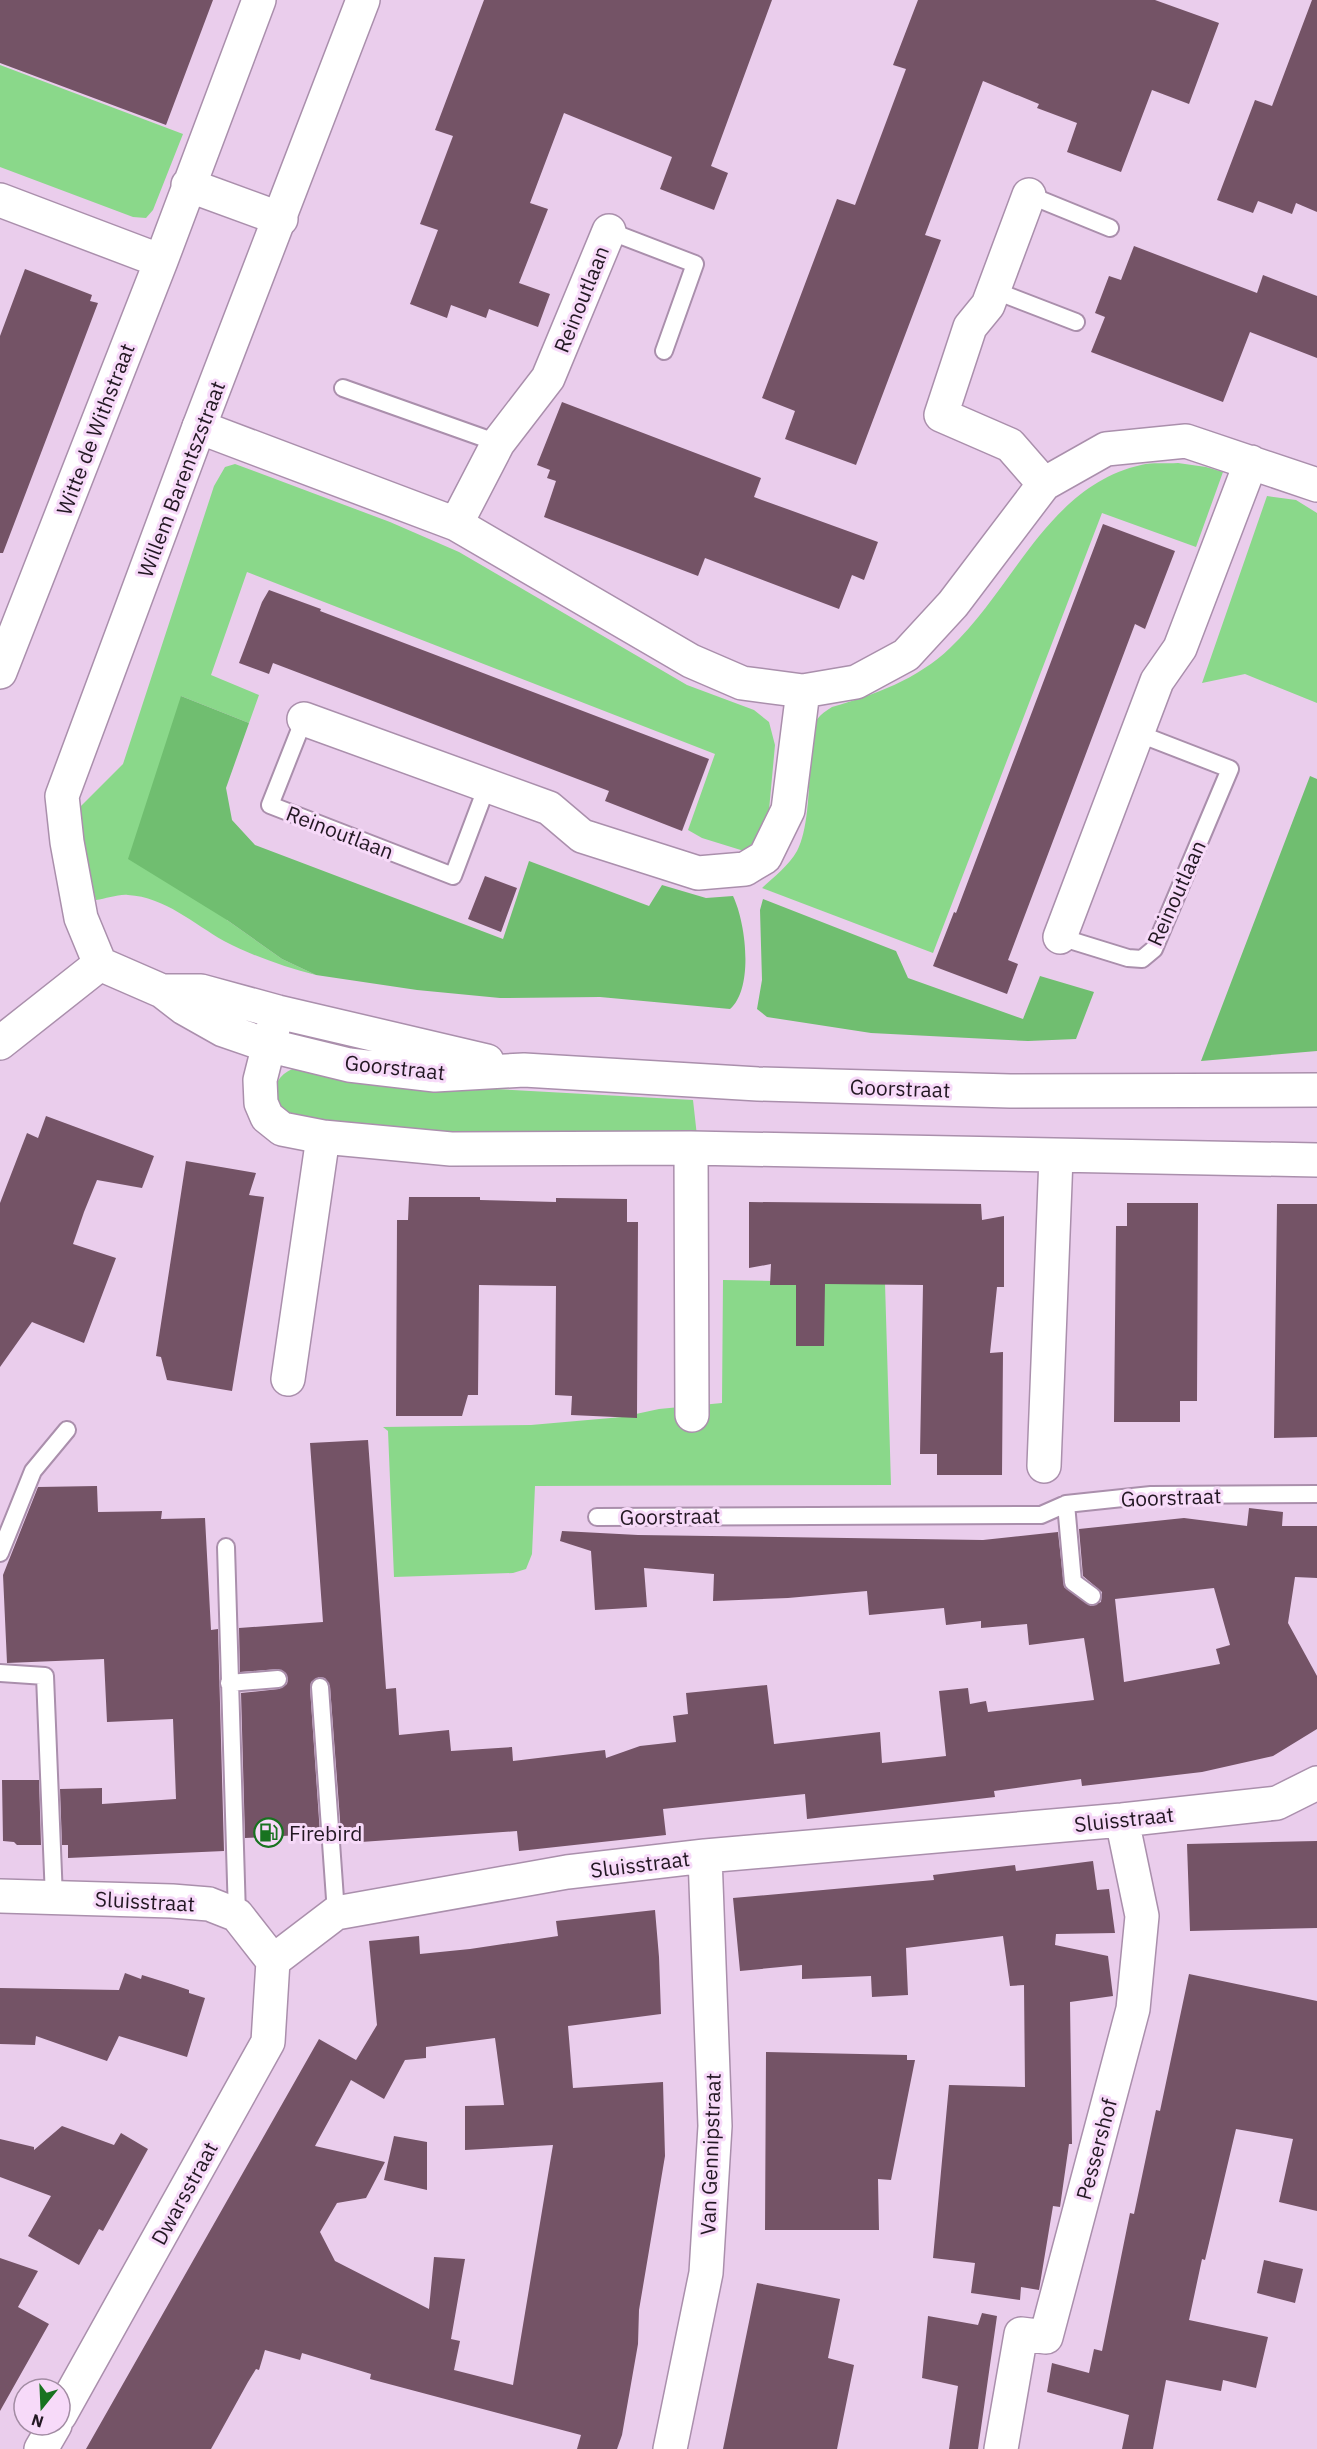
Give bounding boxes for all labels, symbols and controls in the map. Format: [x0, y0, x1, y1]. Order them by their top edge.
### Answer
street label: Reinoutlaan [547, 241, 615, 357]
street label: Witte de Withstraat [49, 339, 141, 519]
street label: Willem Barentszstraat [131, 377, 231, 581]
street label: Reinoutlaan [282, 799, 398, 865]
street label: Reinoutlaan [1140, 836, 1212, 950]
street label: Goorstraat [343, 1048, 447, 1086]
street label: Goorstraat [849, 1072, 951, 1104]
street label: Goorstraat [1120, 1481, 1222, 1513]
street label: Goorstraat [619, 1501, 721, 1531]
street label: Sluisstraat [1073, 1800, 1175, 1838]
fuel station icon: Firebird [252, 1817, 284, 1849]
place label: Firebird [289, 1819, 362, 1847]
street label: Sluisstraat [589, 1844, 691, 1884]
street label: Sluisstraat [94, 1884, 196, 1918]
street label: Van Gennipstraat [693, 2072, 727, 2236]
street label: Pessershof [1069, 2095, 1123, 2203]
street label: Dwarsstraat [144, 2136, 224, 2250]
north arrow [12, 2377, 72, 2437]
text: N [29, 2410, 46, 2433]

